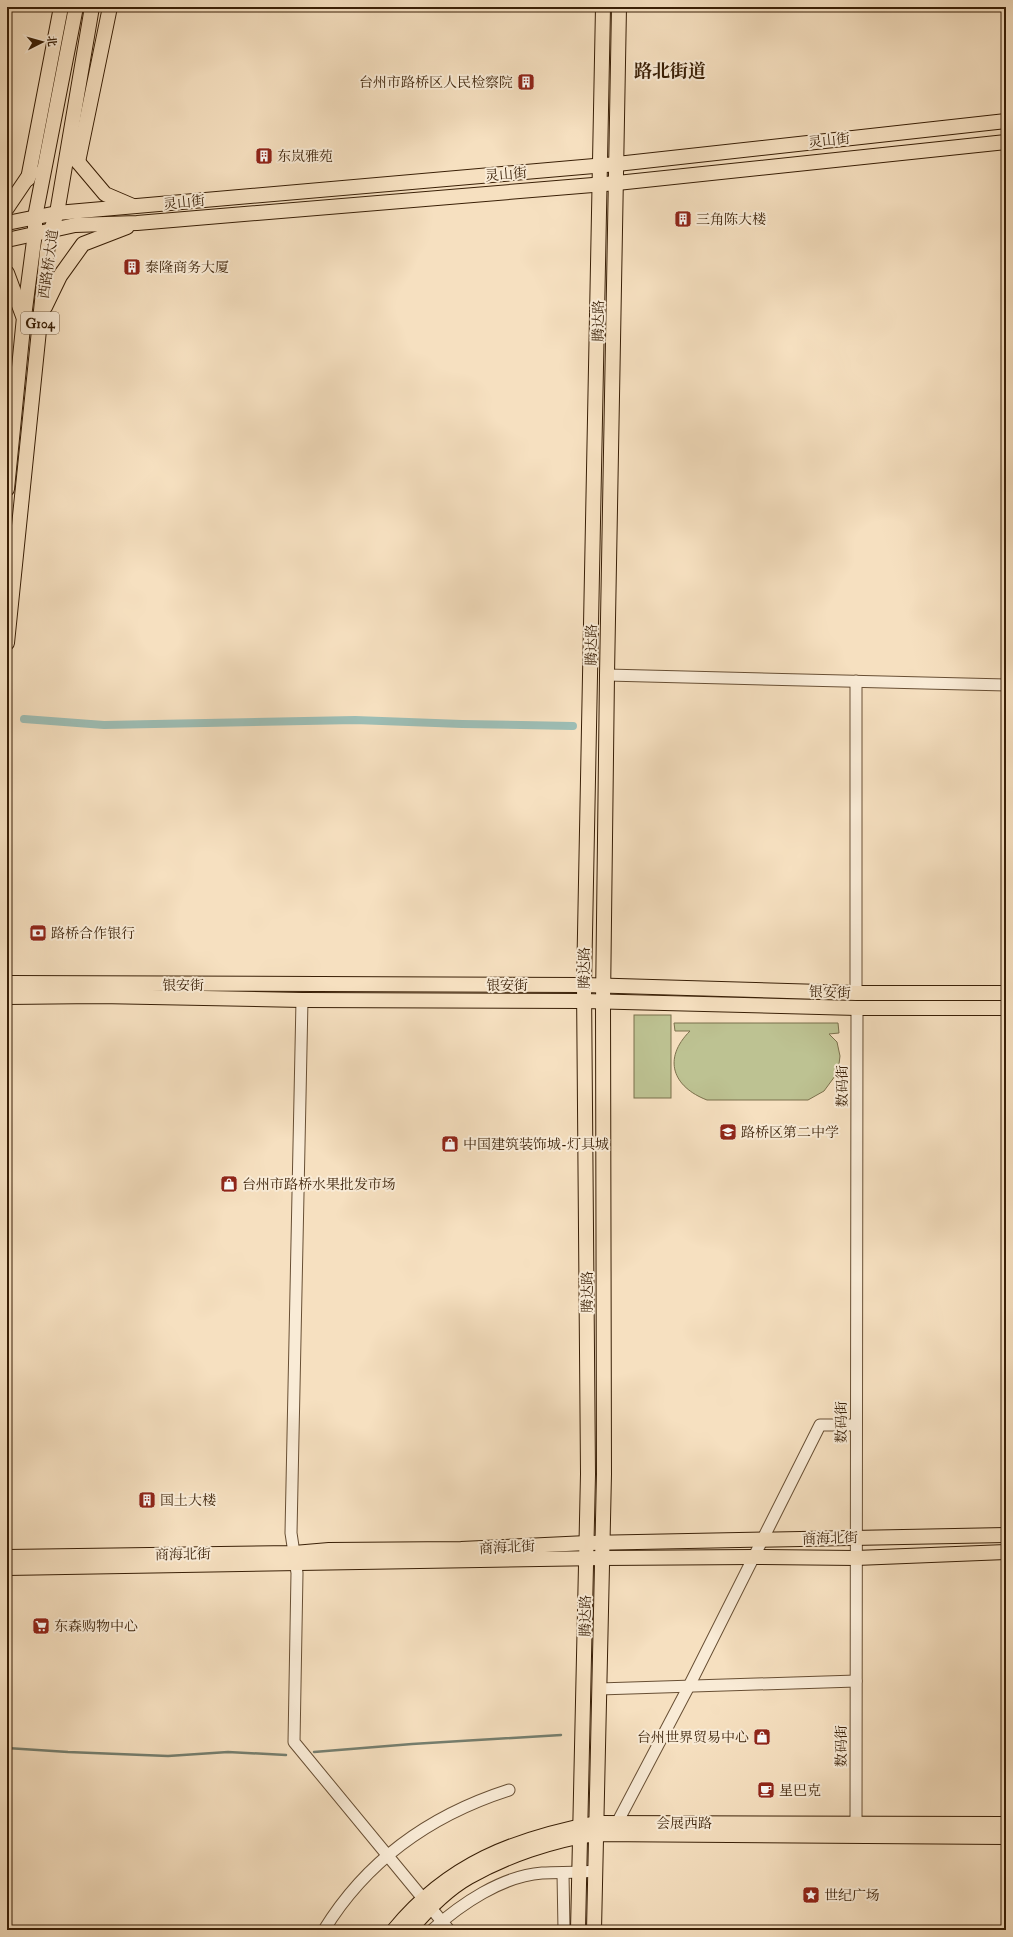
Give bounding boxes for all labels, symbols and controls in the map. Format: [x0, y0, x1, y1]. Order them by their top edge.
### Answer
north arrow [22, 22, 62, 62]
text: 北 [44, 35, 58, 47]
district label: 路北街道 [634, 60, 706, 83]
building icon: 台州市路桥区人民检察院 [516, 72, 536, 92]
place label: 台州市路桥区人民检察院 [359, 74, 513, 91]
street label: 灵山街 [807, 130, 851, 151]
building icon: 东岚雅苑 [254, 146, 274, 166]
place label: 东岚雅苑 [277, 148, 333, 165]
street label: 灵山街 [484, 164, 528, 185]
street label: 灵山街 [162, 192, 206, 213]
building icon: 三角陈大楼 [673, 209, 693, 229]
place label: 三角陈大楼 [696, 211, 766, 228]
street label: 西路桥大道 [35, 228, 62, 300]
building icon: 泰隆商务大厦 [122, 257, 142, 277]
place label: 泰隆商务大厦 [145, 259, 229, 276]
street label: 腾达路 [590, 300, 607, 342]
road number: G104 [21, 312, 59, 334]
street label: 腾达路 [583, 624, 600, 666]
bank icon: 路桥合作银行 [28, 923, 48, 943]
place label: 路桥合作银行 [51, 925, 135, 942]
street label: 腾达路 [576, 947, 593, 989]
street label: 银安街 [162, 977, 204, 994]
street label: 银安街 [486, 977, 528, 994]
street label: 银安街 [809, 983, 851, 1002]
street label: 数码街 [834, 1065, 851, 1107]
school or university icon: 路桥区第二中学 [718, 1122, 738, 1142]
place label: 路桥区第二中学 [741, 1124, 839, 1141]
shop icon: 中国建筑装饰城-灯具城 [440, 1134, 460, 1154]
place label: 中国建筑装饰城-灯具城 [463, 1136, 609, 1153]
shop icon: 台州市路桥水果批发市场 [219, 1174, 239, 1194]
place label: 台州市路桥水果批发市场 [242, 1176, 396, 1193]
street label: 腾达路 [579, 1271, 596, 1313]
street label: 数码街 [833, 1401, 850, 1443]
building icon: 国土大楼 [137, 1490, 157, 1510]
place label: 国土大楼 [160, 1492, 216, 1509]
street label: 商海北街 [802, 1529, 858, 1548]
street label: 商海北街 [479, 1538, 535, 1557]
street label: 商海北街 [155, 1546, 211, 1563]
street label: 腾达路 [577, 1595, 594, 1637]
supermarket icon: 东森购物中心 [31, 1616, 51, 1636]
place label: 东森购物中心 [54, 1618, 138, 1635]
street label: 数码街 [833, 1725, 850, 1767]
shop icon: 台州世界贸易中心 [752, 1727, 772, 1747]
place label: 台州世界贸易中心 [637, 1729, 749, 1746]
cafe icon: 星巴克 [756, 1780, 776, 1800]
place label: 星巴克 [779, 1782, 821, 1799]
street label: 会展西路 [656, 1815, 712, 1832]
place icon: 世纪广场 [801, 1885, 821, 1905]
place label: 世纪广场 [824, 1887, 880, 1904]

